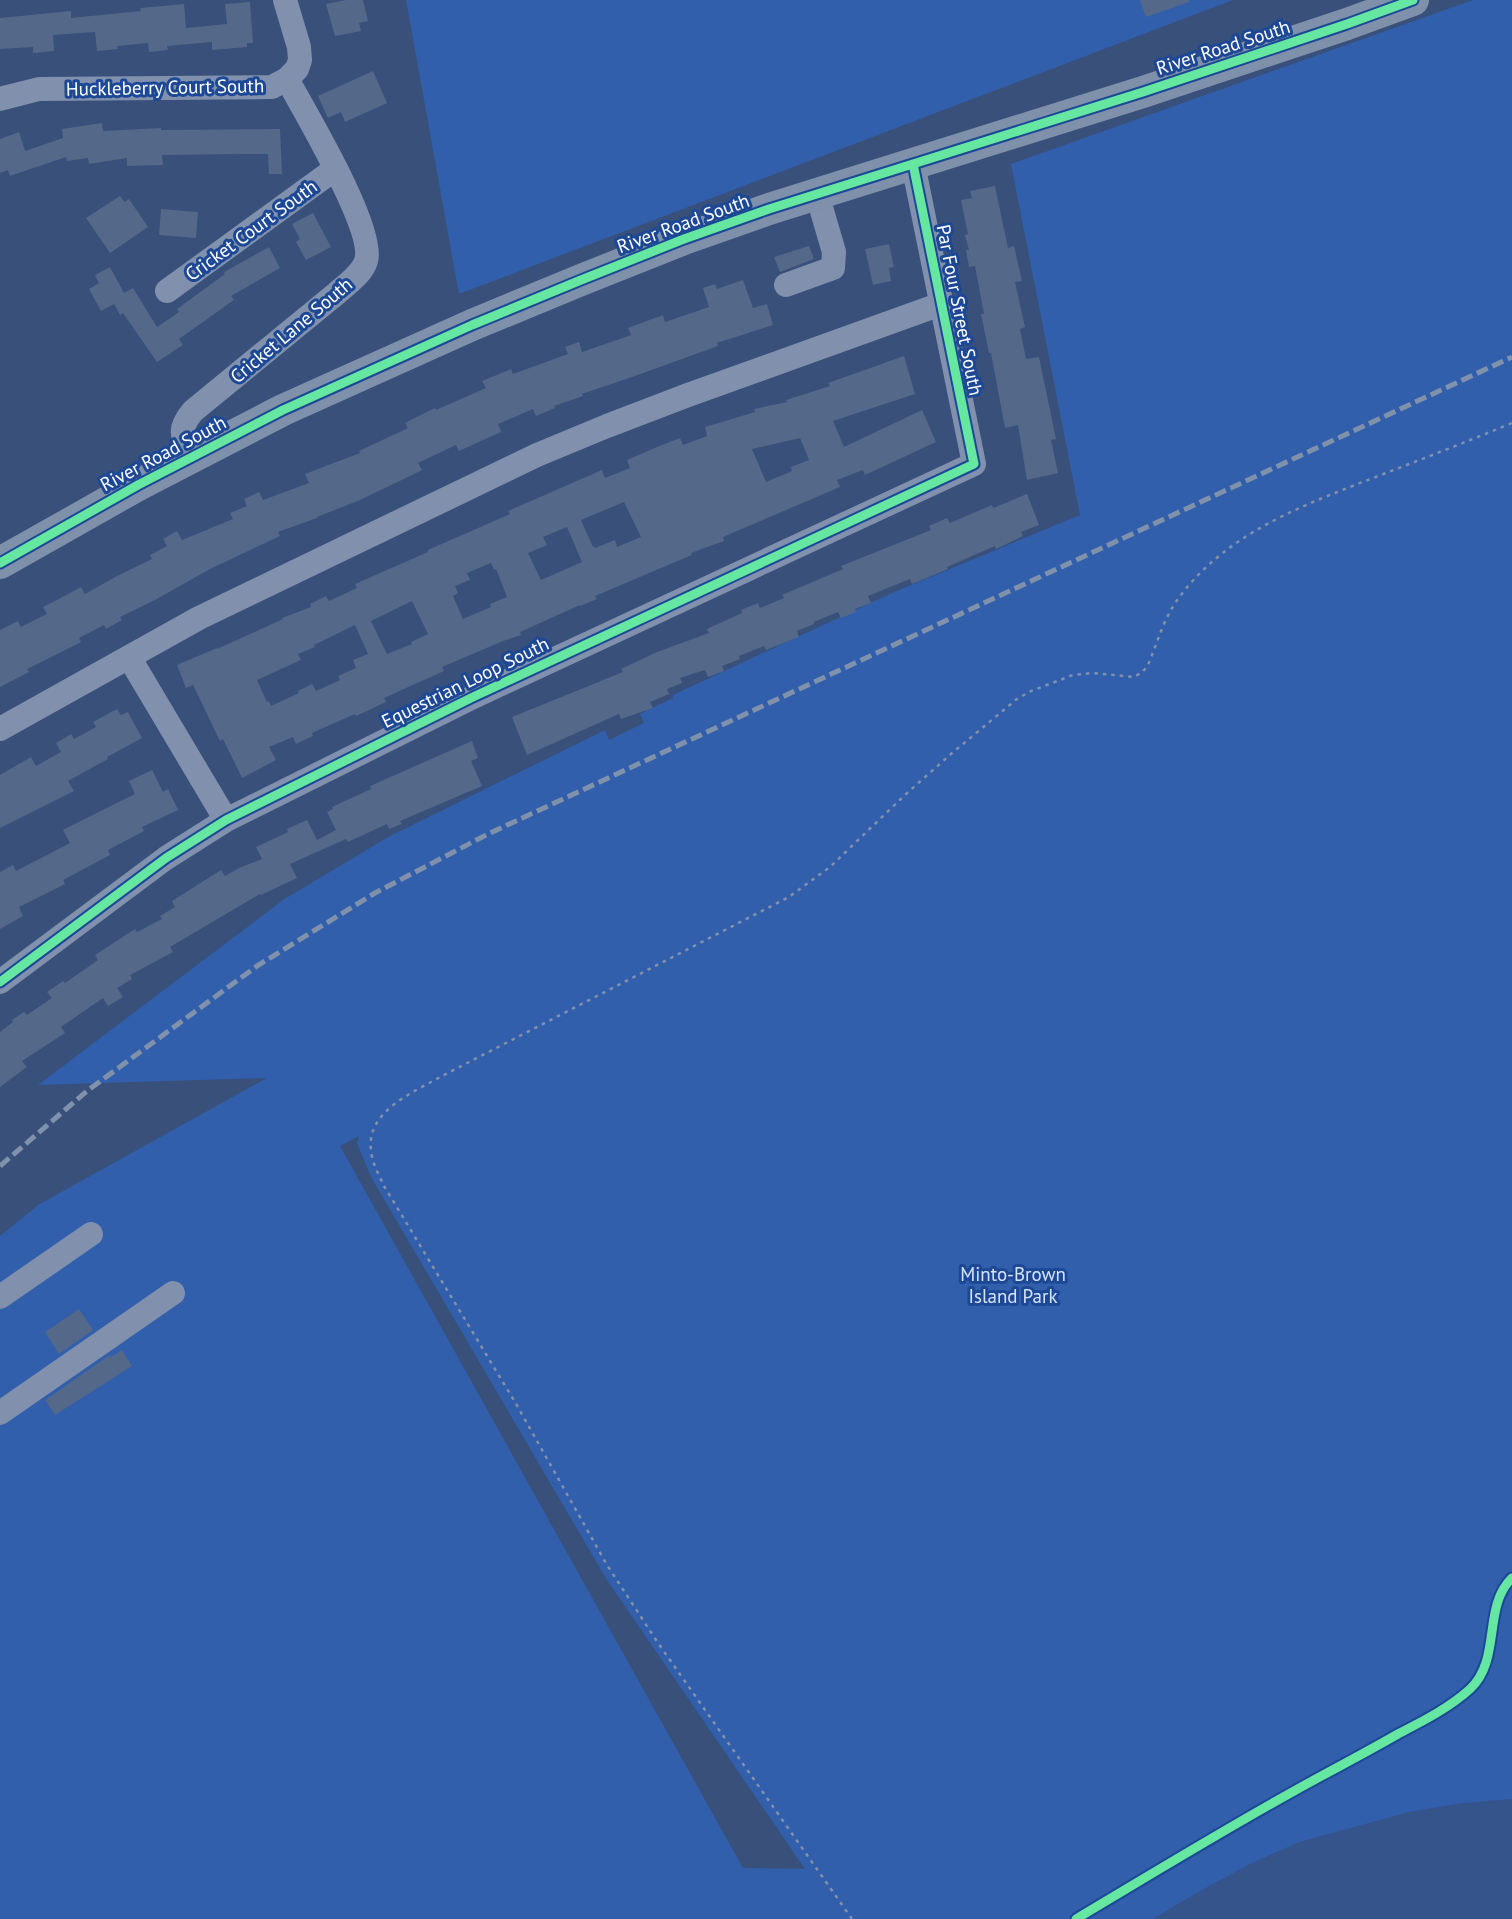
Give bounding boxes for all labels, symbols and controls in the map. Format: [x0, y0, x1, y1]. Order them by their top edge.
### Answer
street label: River Road South [1153, 14, 1293, 80]
street label: Huckleberry Court South [66, 73, 264, 101]
street label: Cricket Court South [180, 174, 322, 286]
street label: River Road South [613, 188, 753, 258]
street label: Par Four Street South [932, 222, 988, 398]
street label: Cricket Lane South [225, 272, 357, 388]
street label: River Road South [96, 410, 230, 496]
street label: Equestrian Loop South [378, 631, 552, 733]
park label: Minto-Brown Island Park [960, 1262, 1066, 1308]

